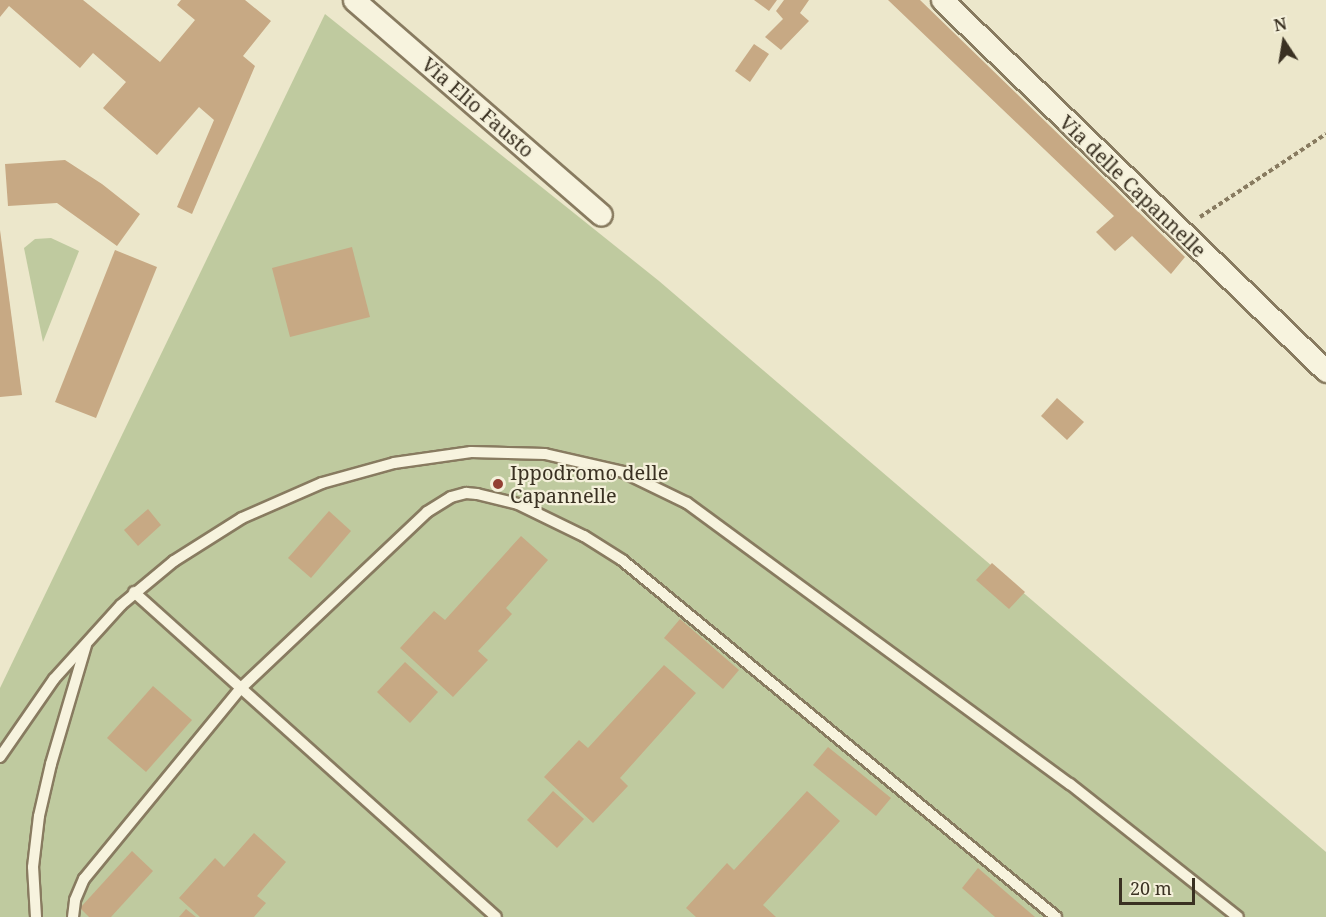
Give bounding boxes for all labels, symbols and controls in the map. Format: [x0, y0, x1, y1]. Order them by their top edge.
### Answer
north arrow [1254, 12, 1314, 72]
text: N [1272, 12, 1289, 36]
street label: Via Elio Fausto [417, 52, 539, 162]
street label: Via delle Capannelle [1055, 110, 1211, 262]
place label: Ippodromo delle Capannelle [510, 460, 668, 507]
marker: Ippodromo delle Capannelle [491, 477, 505, 491]
scale bar [1122, 866, 1198, 904]
text: 20 m [1130, 876, 1172, 900]

